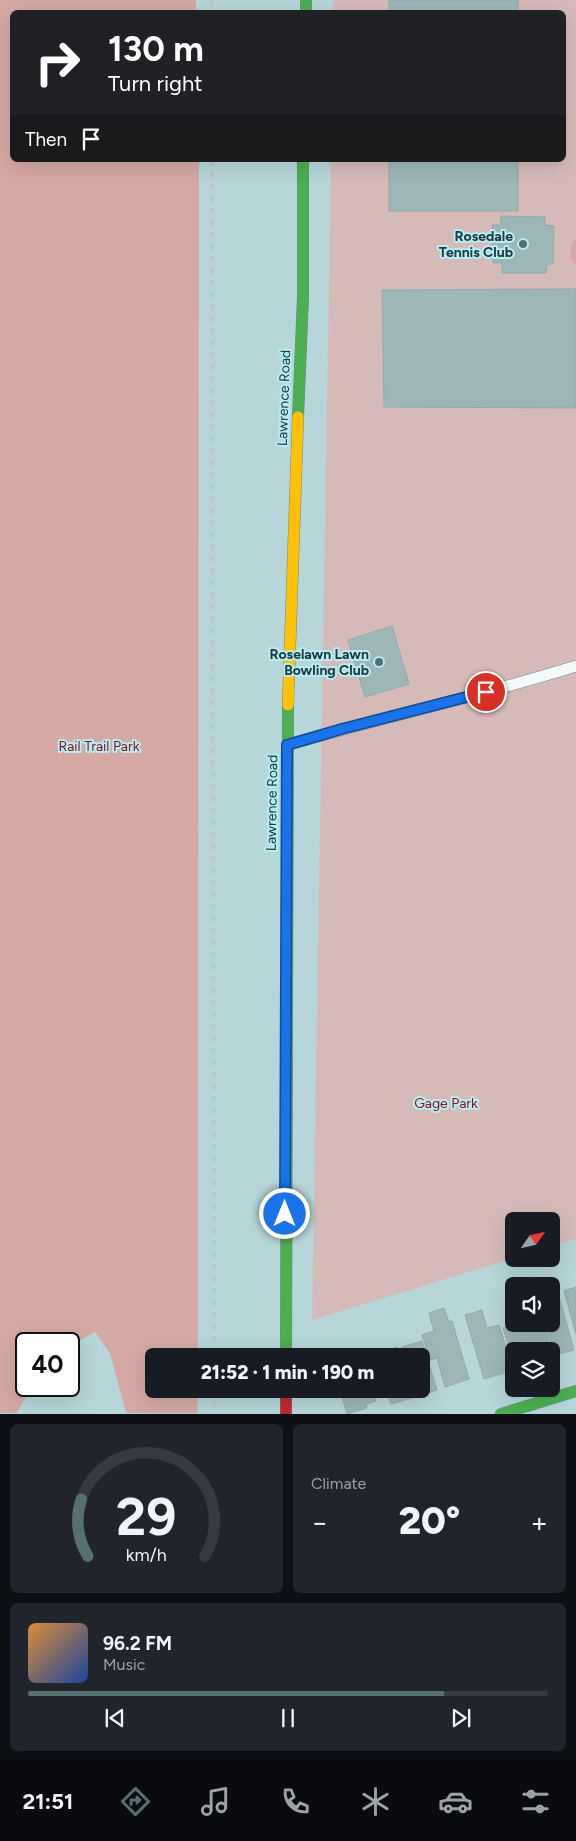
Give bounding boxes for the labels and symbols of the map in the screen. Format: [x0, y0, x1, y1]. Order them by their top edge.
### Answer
place label: Rosedale Tennis Club [439, 228, 513, 261]
marker: Rosedale Tennis Club [517, 238, 529, 250]
street label: Lawrence Road [274, 350, 294, 446]
place label: Roselawn Lawn Bowling Club [269, 646, 369, 679]
marker: Roselawn Lawn Bowling Club [373, 656, 385, 668]
pin [465, 671, 507, 713]
park label: Rail Trail Park [58, 738, 140, 755]
street label: Lawrence Road [263, 755, 281, 851]
park label: Gage Park [414, 1095, 478, 1112]
position arrow [258, 1187, 310, 1239]
north arrow [505, 1212, 560, 1268]
speed limit sign: 40 [15, 1332, 80, 1397]

